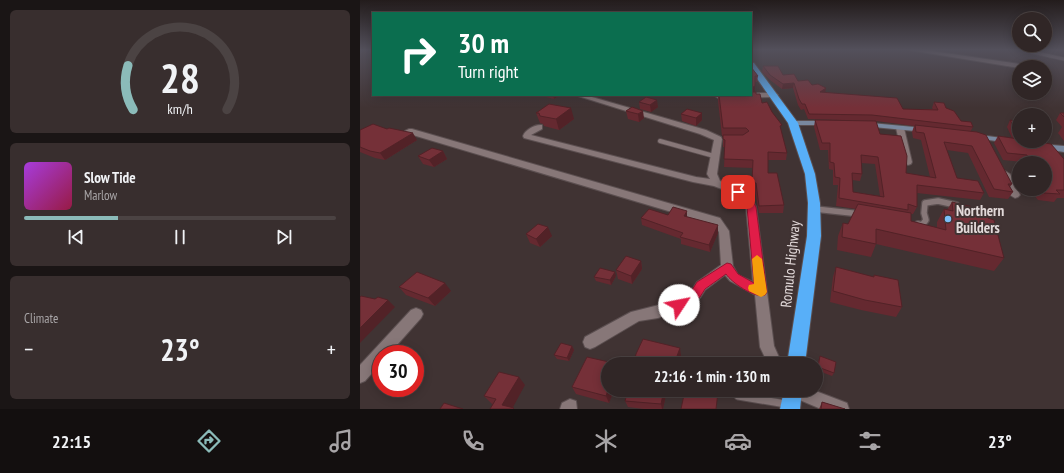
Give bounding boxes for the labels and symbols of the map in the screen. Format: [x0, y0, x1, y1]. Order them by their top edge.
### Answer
pin [721, 175, 755, 209]
place label: Northern Builders [956, 201, 1004, 237]
marker: Northern Builders [943, 214, 953, 224]
street label: Romulo Highway [776, 219, 804, 308]
position arrow [658, 284, 700, 326]
speed limit sign: 30 [372, 345, 424, 397]

